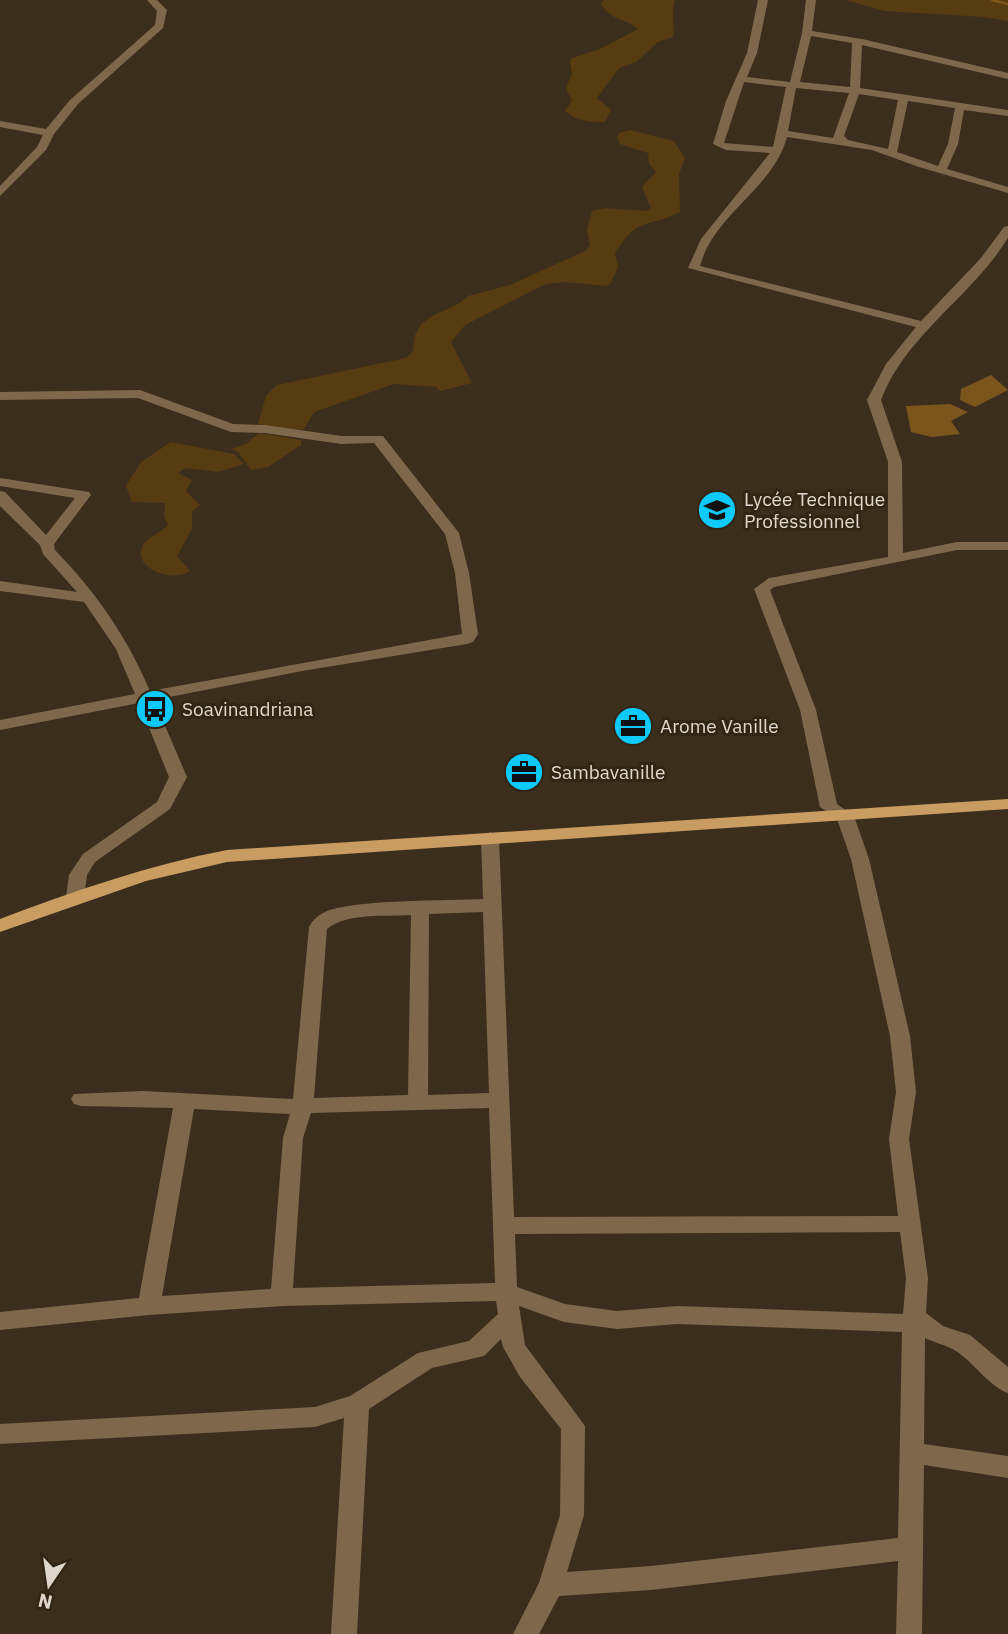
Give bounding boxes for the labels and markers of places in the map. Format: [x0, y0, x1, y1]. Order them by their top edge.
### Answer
place label: Lycée Technique Professionnel [744, 487, 885, 533]
school or university icon: Lycée Technique Professionnel [696, 489, 738, 531]
bus stop icon: Soavinandriana [134, 688, 176, 730]
place label: Soavinandriana [182, 697, 313, 721]
office icon: Arome Vanille [612, 705, 654, 747]
place label: Arome Vanille [660, 714, 779, 738]
office icon: Sambavanille [503, 751, 545, 793]
place label: Sambavanille [551, 760, 665, 784]

